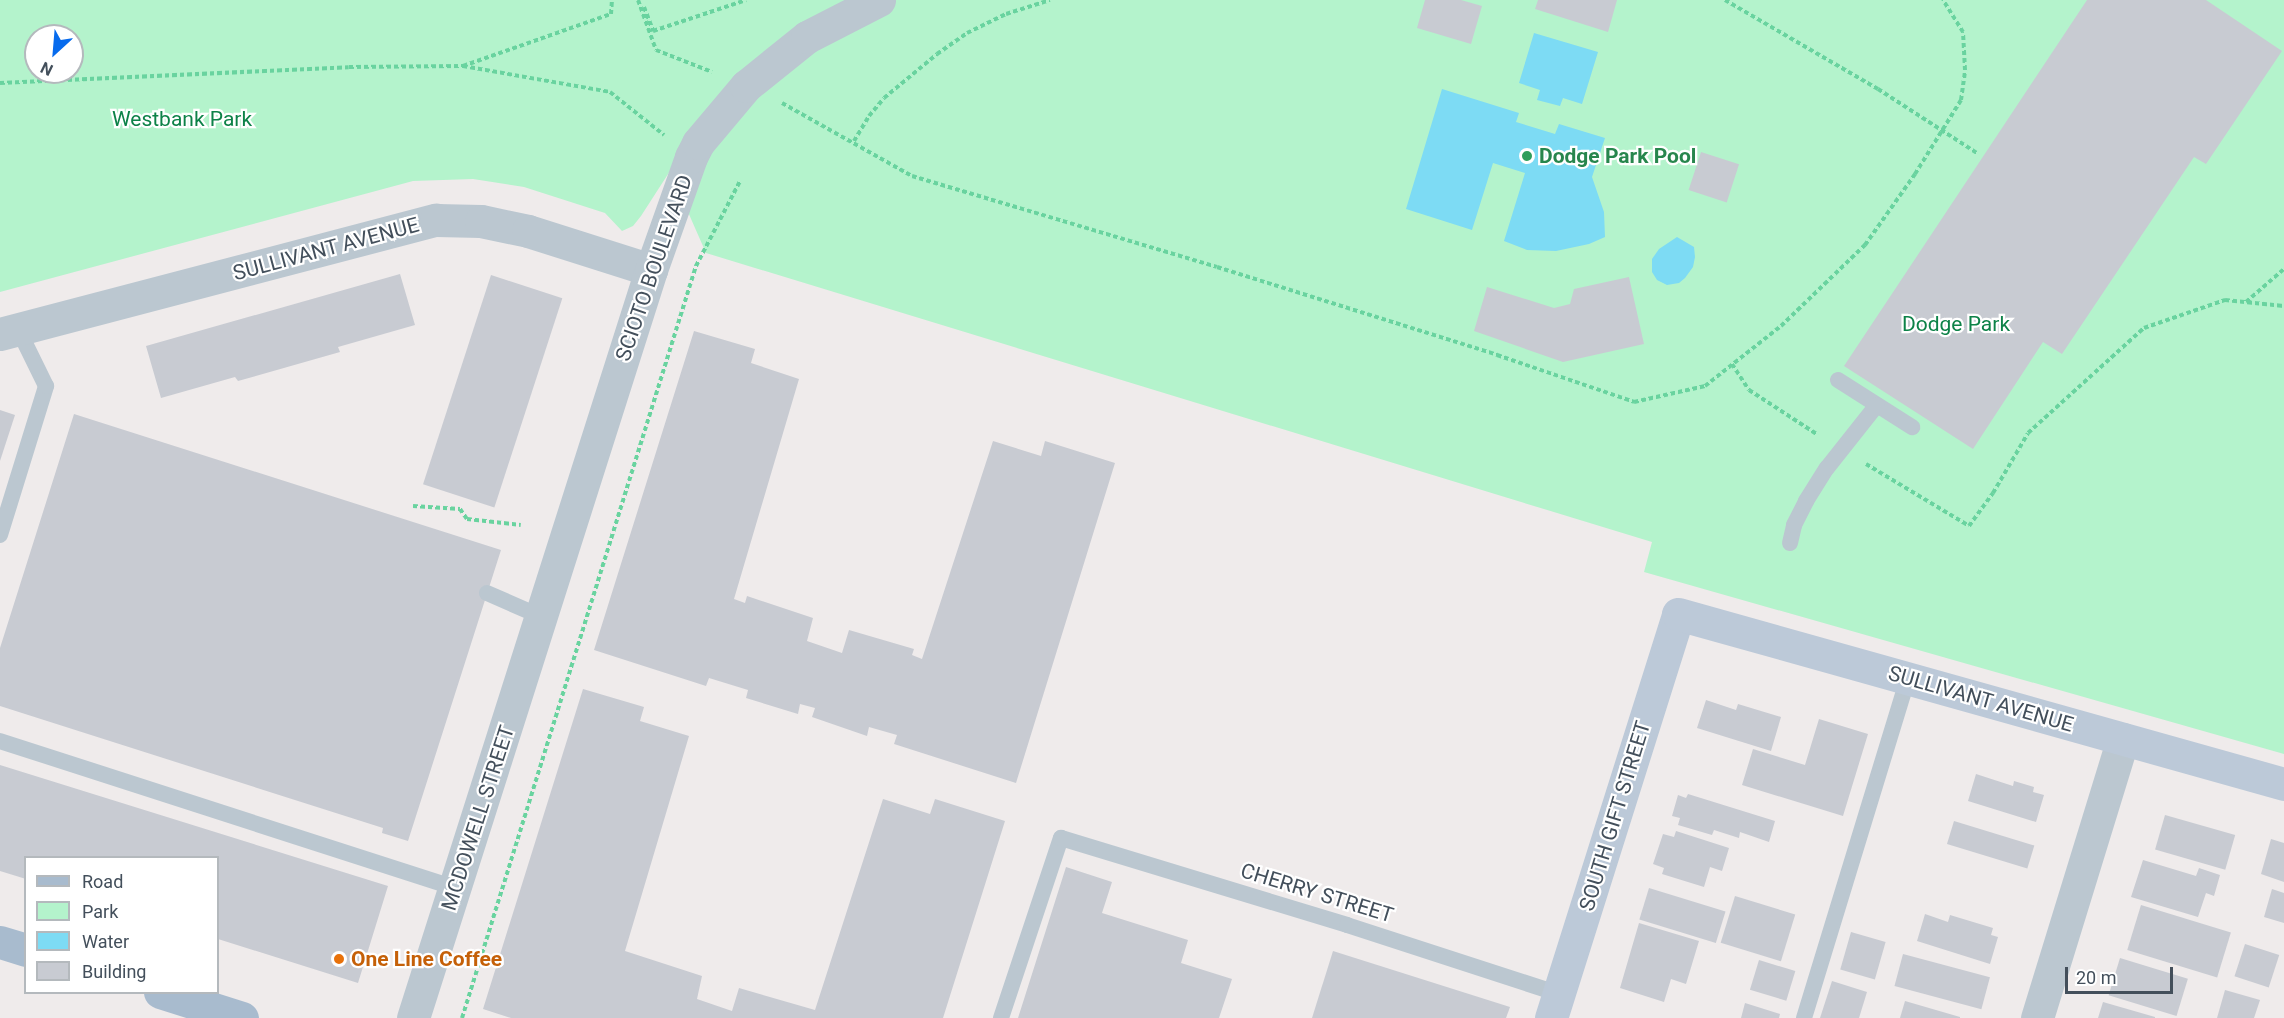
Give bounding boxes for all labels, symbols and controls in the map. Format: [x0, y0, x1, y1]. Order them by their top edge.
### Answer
north arrow [24, 24, 84, 84]
text: N [38, 58, 56, 80]
park label: Westbank Park [112, 106, 252, 132]
place label: Dodge Park Pool [1539, 143, 1696, 169]
marker: Dodge Park Pool [1520, 149, 1534, 163]
street label: SCIOTO BOULEVARD [610, 172, 698, 364]
street label: SULLIVANT AVENUE [230, 212, 422, 286]
park label: Dodge Park [1902, 311, 2010, 337]
street label: SULLIVANT AVENUE [1885, 660, 2077, 738]
street label: SOUTH GIFT STREET [1574, 718, 1656, 914]
street label: MCDOWELL STREET [436, 722, 520, 914]
legend [24, 856, 219, 994]
street label: CHERRY STREET [1238, 858, 1396, 928]
text: Road [82, 871, 123, 892]
text: Park [82, 901, 118, 922]
text: Water [82, 931, 129, 952]
place label: One Line Coffee [351, 946, 502, 972]
marker: One Line Coffee [332, 952, 346, 966]
scale bar [2068, 955, 2176, 993]
text: Building [82, 961, 146, 982]
text: 20 m [2076, 967, 2116, 988]

